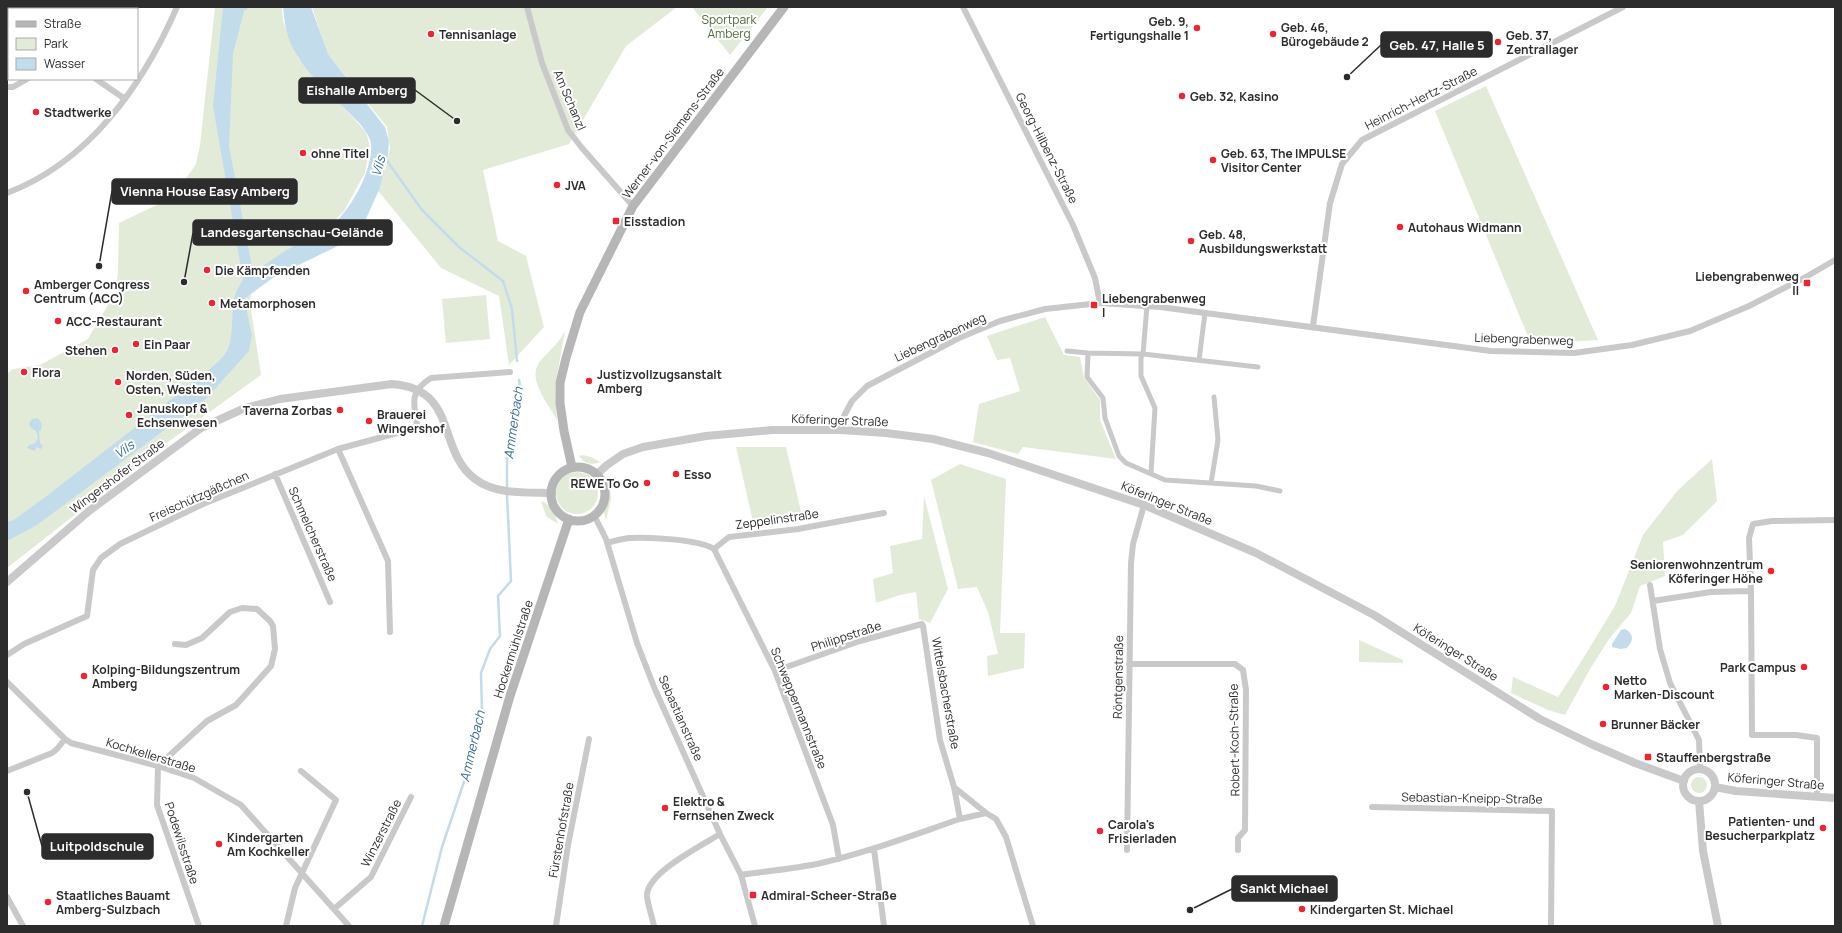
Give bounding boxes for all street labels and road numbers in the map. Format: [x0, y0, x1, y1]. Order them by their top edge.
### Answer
street label: Heinrich-Hertz-Straße [1362, 62, 1480, 134]
street label: Werner-von-Siemens-Straße [618, 64, 728, 202]
street label: Am Schanzl [550, 67, 590, 133]
street label: Georg-Hilbenz-Straße [1012, 90, 1082, 206]
street label: Liebengrabenweg [892, 308, 988, 366]
street label: Liebengrabenweg [1474, 329, 1574, 349]
street label: Köferinger Straße [791, 410, 889, 430]
street label: Wingershofer Straße [66, 435, 168, 517]
street label: Freischützgäßchen [147, 466, 251, 526]
street label: Köferinger Straße [1119, 477, 1215, 529]
street label: Schmelcherstraße [284, 484, 342, 584]
street label: Zeppelinstraße [734, 505, 820, 533]
street label: Hockermühlstraße [489, 598, 537, 700]
street label: Philippstraße [809, 617, 883, 655]
street label: Köferinger Straße [1410, 619, 1502, 685]
street label: Röntgenstraße [1109, 635, 1127, 719]
street label: Wittelsbacherstraße [928, 636, 964, 750]
street label: Schweppermannstraße [767, 645, 831, 771]
street label: Sebastianstraße [655, 673, 707, 763]
street label: Robert-Koch-Straße [1225, 684, 1243, 796]
street label: Kochkellerstraße [104, 733, 198, 777]
street label: Köferinger Straße [1727, 768, 1825, 794]
street label: Fürstenhofstraße [544, 781, 578, 879]
street label: Sebastian-Kneipp-Straße [1401, 788, 1543, 808]
street label: Winzerstraße [357, 796, 405, 870]
street label: Podewilsstraße [161, 800, 203, 886]

